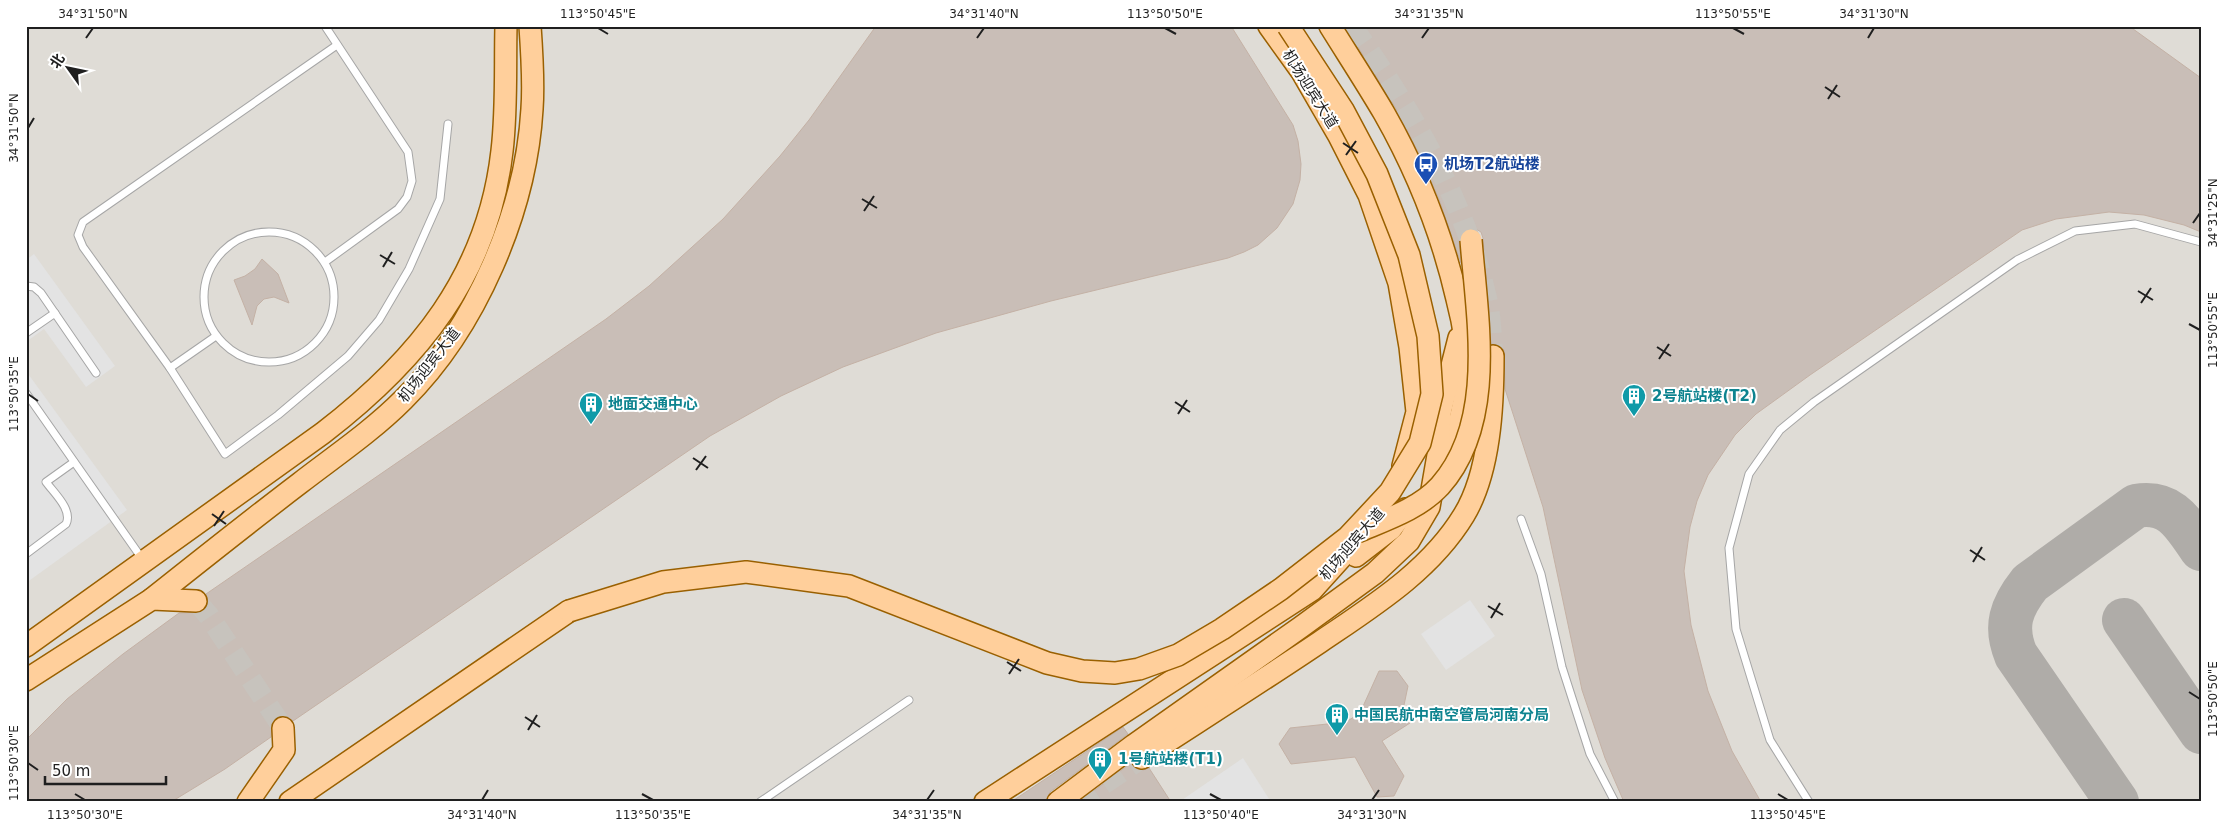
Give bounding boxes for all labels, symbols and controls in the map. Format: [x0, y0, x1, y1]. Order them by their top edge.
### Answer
text: 34°31'50"N [58, 7, 128, 21]
text: 113°50'45"E [560, 7, 636, 21]
text: 34°31'40"N [949, 7, 1019, 21]
text: 113°50'50"E [1127, 7, 1203, 21]
text: 34°31'35"N [1394, 7, 1464, 21]
text: 113°50'55"E [1695, 7, 1771, 21]
text: 34°31'30"N [1839, 7, 1909, 21]
north arrow [42, 42, 92, 92]
street label: 机场迎宾大道 [1279, 46, 1341, 132]
text: 北 [47, 51, 68, 71]
text: 34°31'50"N [7, 93, 21, 163]
bus stop icon: 机场T2航站楼 [1413, 151, 1439, 185]
place label: 机场T2航站楼 [1444, 155, 1540, 173]
text: 34°31'25"N [2206, 178, 2220, 248]
text: 113°50'55"E [2206, 292, 2220, 368]
street label: 机场迎宾大道 [394, 324, 464, 406]
text: 113°50'35"E [7, 356, 21, 432]
building icon: 2号航站楼(T2) [1621, 383, 1647, 417]
place label: 2号航站楼(T2) [1652, 387, 1757, 405]
building icon: 地面交通中心 [578, 391, 604, 425]
place label: 地面交通中心 [608, 395, 698, 413]
street label: 机场迎宾大道 [1316, 504, 1388, 584]
text: 113°50'50"E [2206, 661, 2220, 737]
building icon: 中国民航中南空管局河南分局 [1324, 702, 1350, 736]
place label: 中国民航中南空管局河南分局 [1354, 706, 1549, 724]
text: 113°50'30"E [7, 725, 21, 801]
building icon: 1号航站楼(T1) [1087, 746, 1113, 780]
place label: 1号航站楼(T1) [1118, 750, 1223, 768]
scale bar [45, 753, 166, 785]
text: 50 m [52, 762, 90, 780]
text: 113°50'30"E [47, 808, 123, 822]
text: 34°31'40"N [447, 808, 517, 822]
text: 113°50'35"E [615, 808, 691, 822]
text: 34°31'35"N [892, 808, 962, 822]
text: 113°50'40"E [1183, 808, 1259, 822]
text: 34°31'30"N [1337, 808, 1407, 822]
text: 113°50'45"E [1750, 808, 1826, 822]

